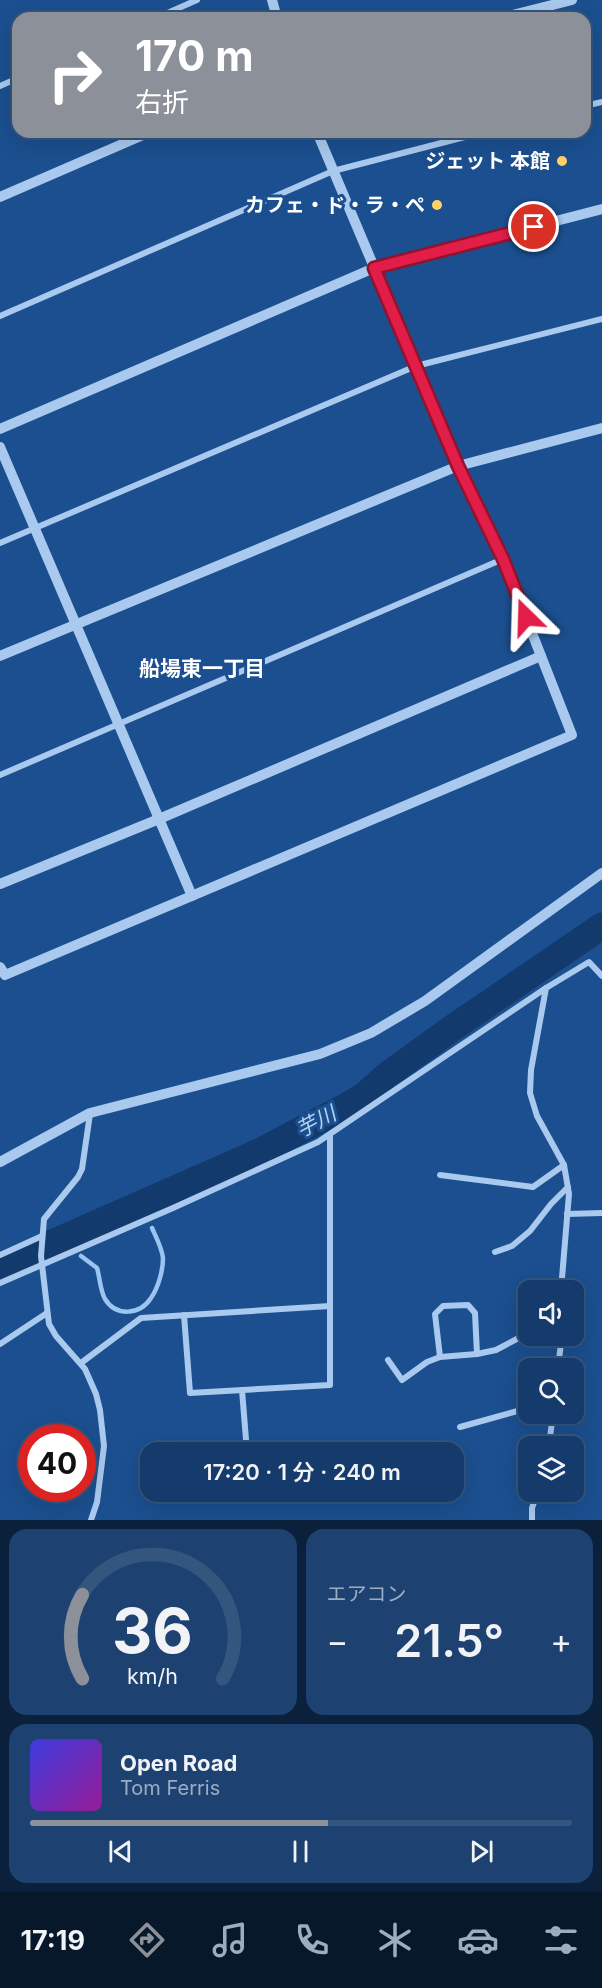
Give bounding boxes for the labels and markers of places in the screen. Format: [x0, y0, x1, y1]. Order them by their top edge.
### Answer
place label: ジェット 本館 [425, 149, 550, 173]
marker: ジェット 本館 [555, 154, 569, 168]
place label: カフェ・ド・ラ・ぺ [245, 193, 425, 217]
marker: カフェ・ド・ラ・ぺ [430, 198, 444, 212]
pin [508, 201, 559, 252]

